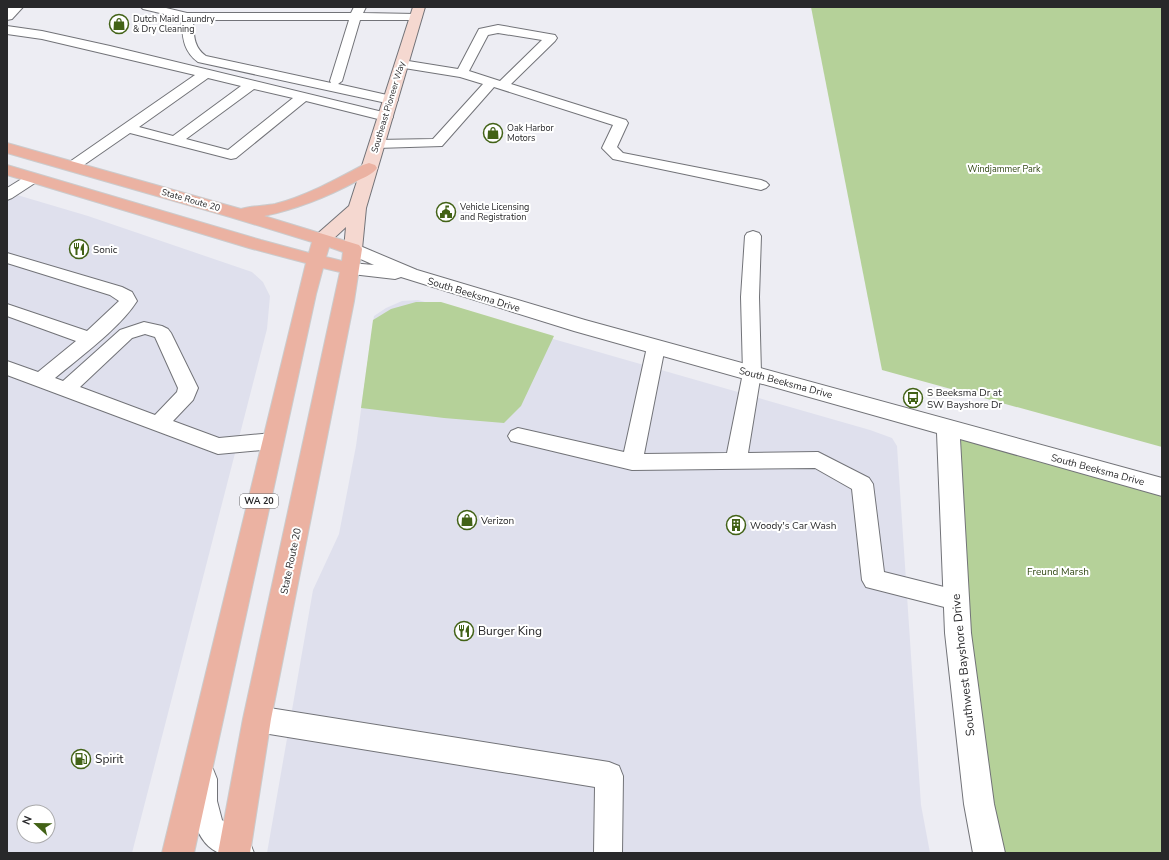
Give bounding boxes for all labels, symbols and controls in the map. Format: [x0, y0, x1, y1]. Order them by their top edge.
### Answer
shop icon: Dutch Maid Laundry & Dry Cleaning [108, 13, 130, 35]
place label: Dutch Maid Laundry & Dry Cleaning [133, 13, 215, 35]
street label: Southeast Pioneer Way [368, 60, 408, 154]
shop icon: Oak Harbor Motors [482, 122, 504, 144]
place label: Oak Harbor Motors [507, 122, 555, 144]
park label: Windjammer Park [968, 163, 1041, 175]
street label: State Route 20 [160, 186, 222, 214]
public building icon: Vehicle Licensing and Registration [435, 201, 457, 223]
place label: Vehicle Licensing and Registration [459, 201, 529, 223]
restaurant icon: Sonic [68, 238, 90, 260]
place label: Sonic [93, 243, 118, 257]
street label: South Beeksma Drive [426, 274, 522, 316]
street label: South Beeksma Drive [737, 364, 834, 402]
place label: S Beeksma Dr at SW Bayshore Dr [927, 386, 1003, 412]
bus stop icon: S Beeksma Dr at SW Bayshore Dr [902, 387, 924, 409]
street label: South Beeksma Drive [1049, 451, 1146, 489]
road number: WA 20 [240, 494, 278, 508]
shop icon: Verizon [456, 509, 478, 531]
place label: Verizon [480, 514, 514, 528]
building icon: Woody's Car Wash [725, 514, 747, 536]
place label: Woody's Car Wash [750, 519, 836, 533]
street label: State Route 20 [277, 527, 305, 596]
park label: Freund Marsh [1027, 565, 1089, 579]
street label: Southwest Bayshore Drive [948, 593, 978, 737]
restaurant icon: Burger King [453, 620, 475, 642]
place label: Burger King [478, 623, 542, 639]
fuel station icon: Spirit [70, 748, 92, 770]
place label: Spirit [95, 751, 124, 767]
north arrow [16, 804, 56, 844]
text: N [19, 814, 36, 827]

